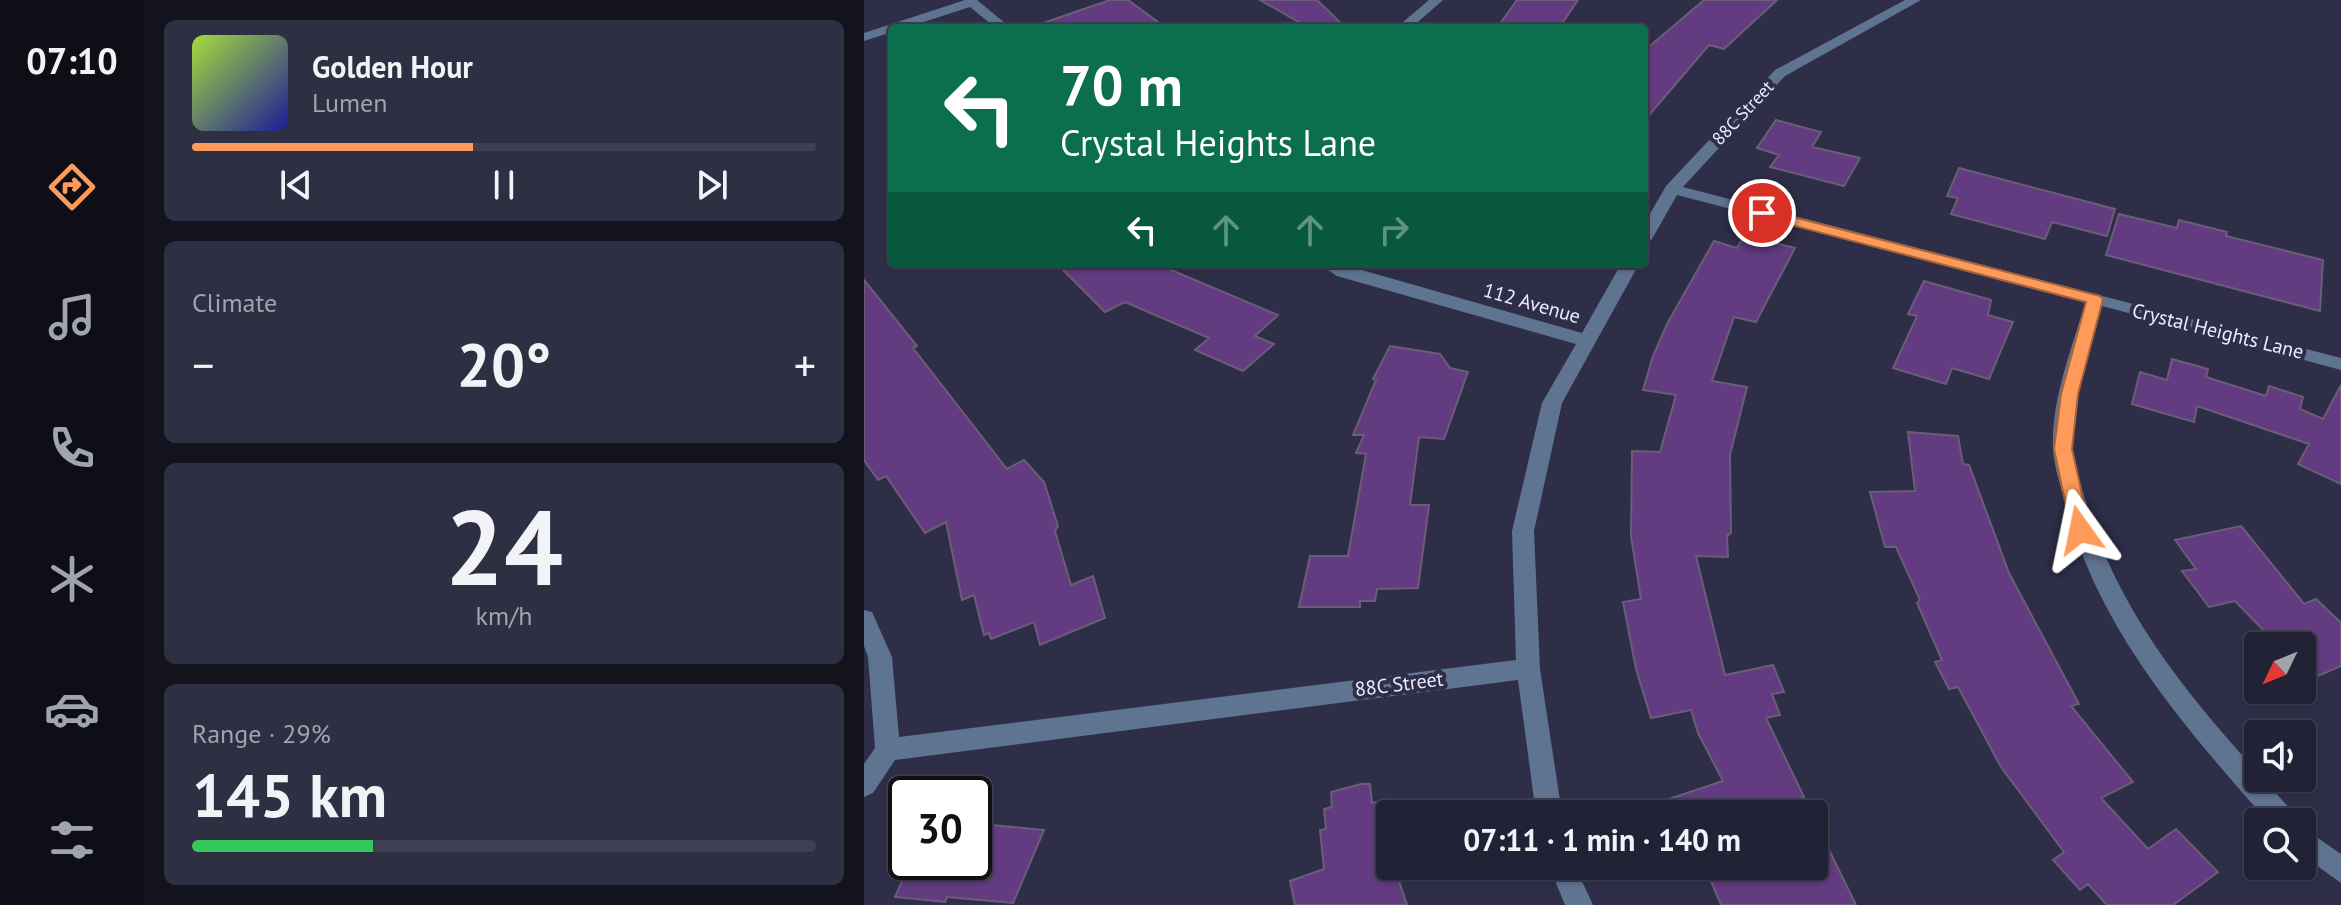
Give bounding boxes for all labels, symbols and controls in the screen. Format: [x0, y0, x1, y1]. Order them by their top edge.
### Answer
text: 07:10 [26, 37, 118, 84]
text: Golden Hour [312, 47, 473, 86]
text: 70 m [1060, 49, 1183, 121]
icon: left [928, 56, 1032, 160]
street label: 88C Street [1707, 76, 1778, 150]
text: Lumen [312, 86, 387, 119]
text: Crystal Heights Lane [1060, 119, 1376, 166]
icon: directions [44, 159, 100, 215]
icon: previous [274, 163, 318, 207]
icon: pause [482, 163, 526, 207]
icon: next [690, 163, 734, 207]
pin [1728, 179, 1796, 247]
icon: arrive [1740, 191, 1784, 235]
icon: left [1120, 208, 1164, 252]
icon: ahead [1204, 208, 1248, 252]
icon: ahead [1288, 208, 1332, 252]
icon: right [1372, 208, 1416, 252]
street label: 112 Avenue [1480, 277, 1584, 329]
text: Climate [192, 286, 277, 319]
icon: music [44, 289, 100, 345]
street label: Crystal Heights Lane [2130, 297, 2306, 365]
text: 20° [457, 325, 551, 403]
text: − [192, 336, 214, 393]
text: + [794, 336, 816, 393]
icon: phone [44, 420, 100, 476]
text: 24 [445, 479, 563, 614]
position arrow [2038, 488, 2122, 572]
icon: climate [44, 551, 100, 607]
text: km/h [476, 599, 533, 632]
north arrow [2244, 632, 2316, 704]
map controls [2244, 632, 2316, 880]
street label: 88C Street [1353, 666, 1445, 702]
icon: car [44, 681, 100, 737]
text: Range · 29% [192, 717, 331, 750]
button: sound [2244, 720, 2316, 792]
text: 145 km [192, 756, 387, 834]
speed limit sign: 30 [888, 776, 992, 880]
button: search [2244, 808, 2316, 880]
icon: filters [44, 812, 100, 868]
text: 07:11 · 1 min · 140 m [1463, 820, 1741, 859]

